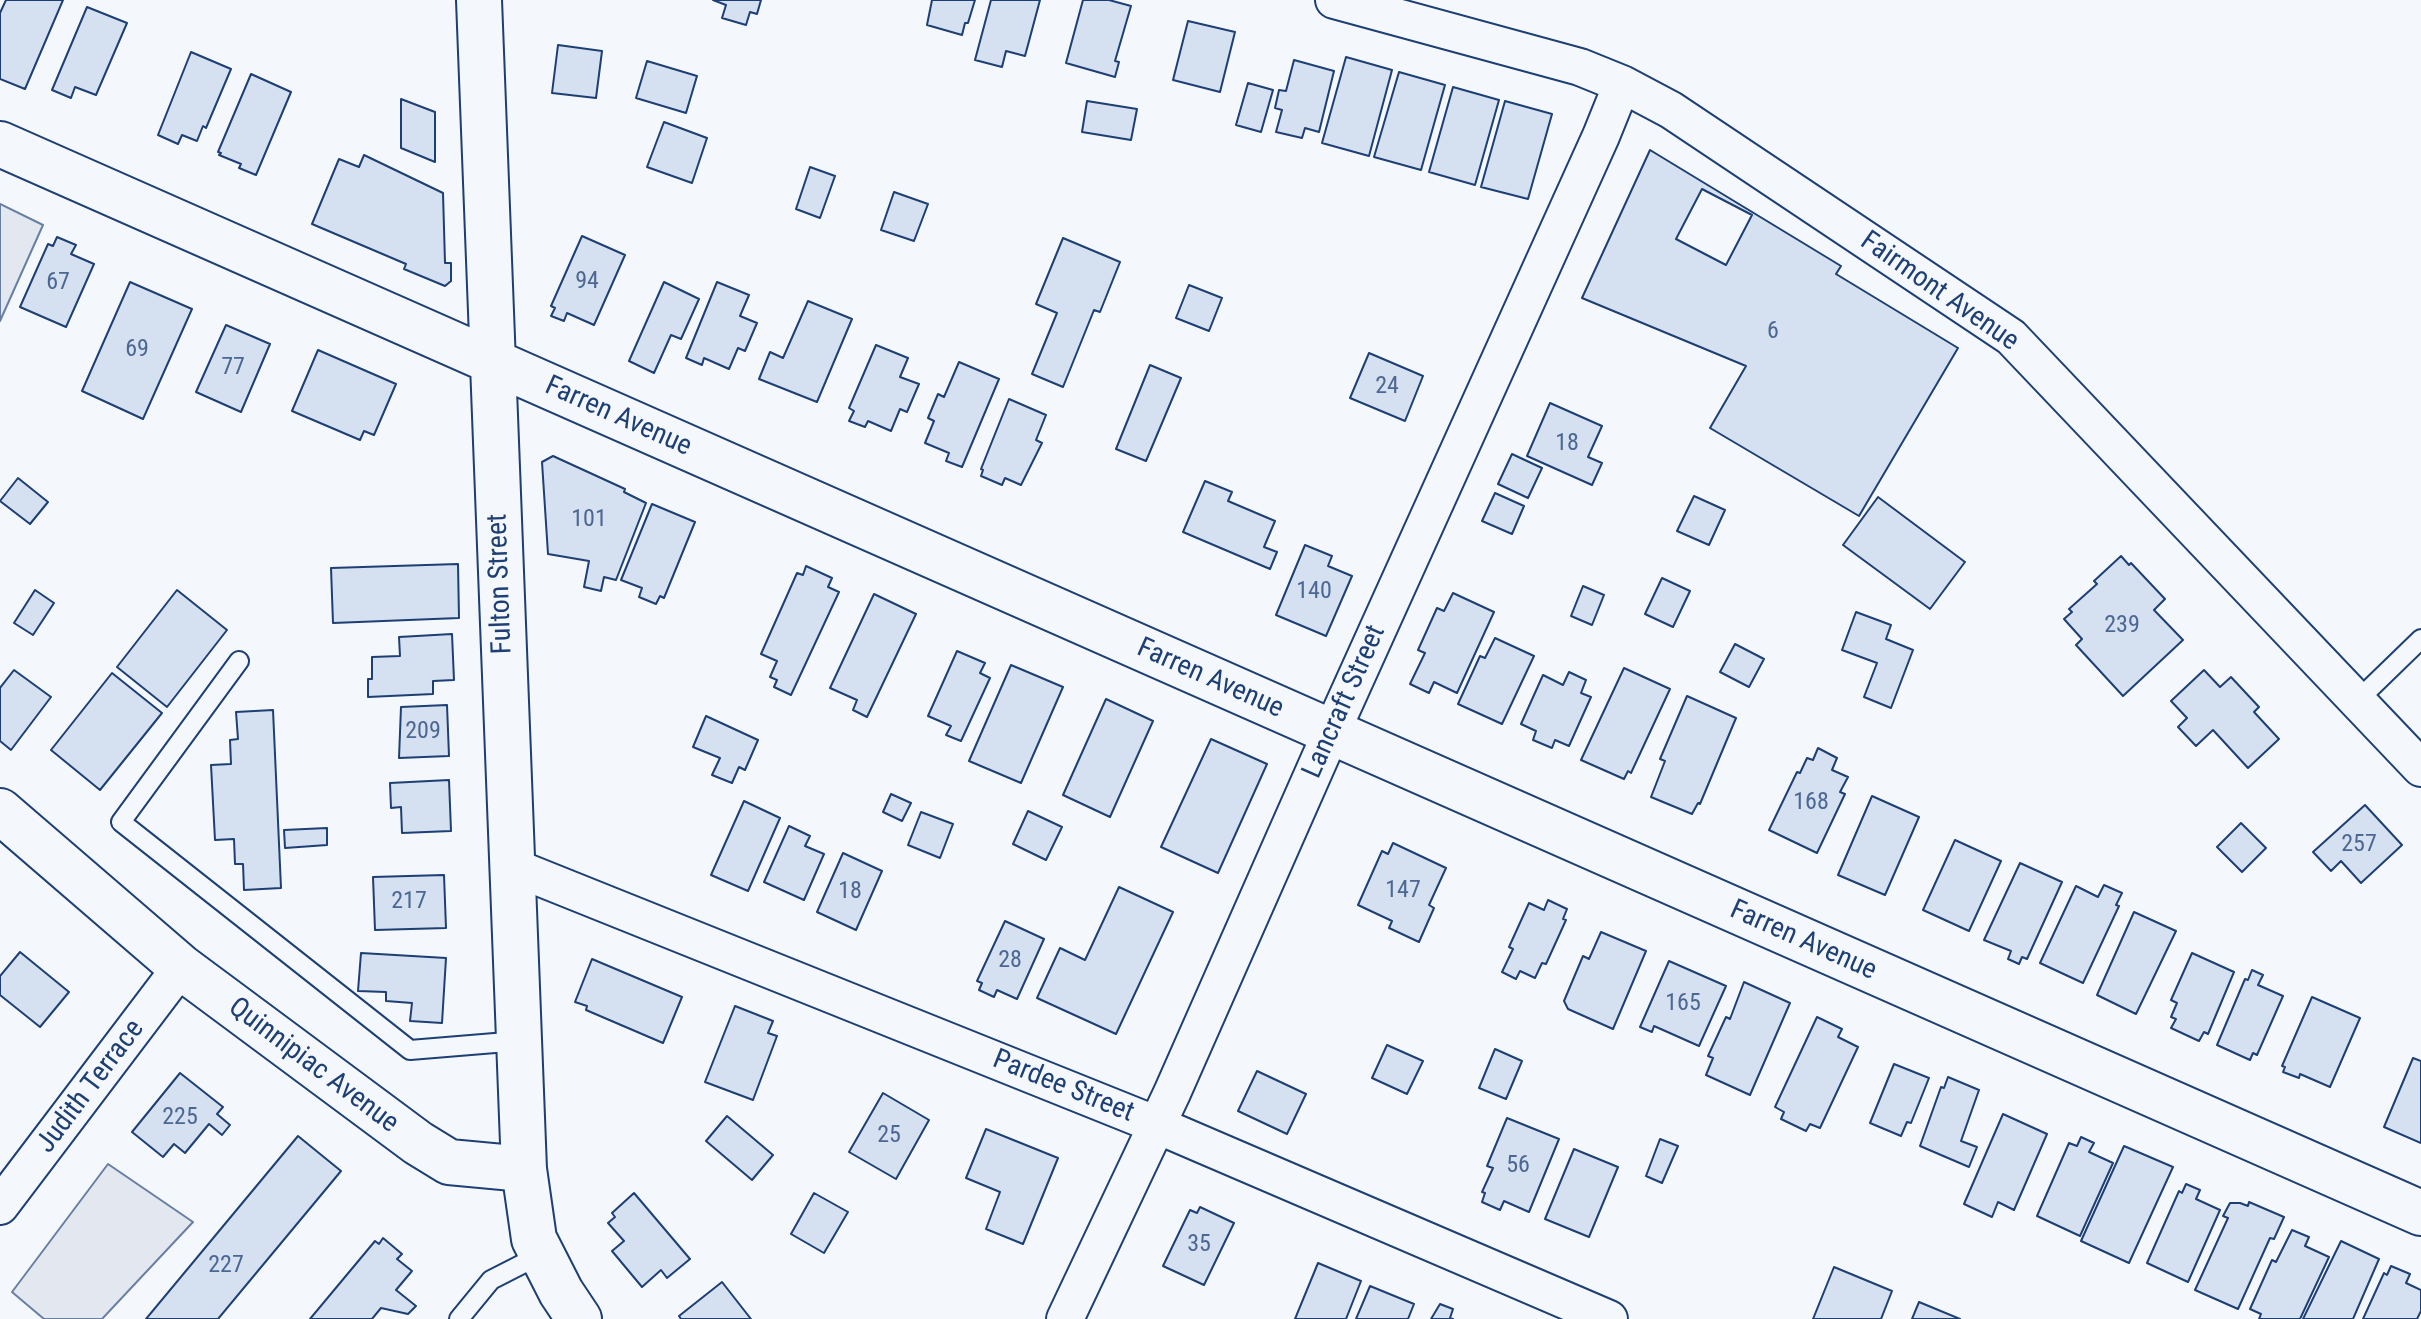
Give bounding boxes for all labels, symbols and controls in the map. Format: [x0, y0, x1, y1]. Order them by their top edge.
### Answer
street label: Fairmont Avenue [1853, 225, 2025, 359]
house number: 94 [575, 268, 599, 296]
house number: 67 [46, 269, 70, 297]
house number: 6 [1767, 318, 1779, 346]
house number: 69 [125, 336, 149, 364]
house number: 77 [221, 354, 245, 382]
street label: Farren Avenue [539, 370, 697, 464]
house number: 24 [1375, 373, 1399, 401]
house number: 18 [1555, 430, 1579, 458]
house number: 101 [571, 506, 607, 534]
street label: Fulton Street [482, 513, 520, 655]
house number: 140 [1296, 578, 1332, 606]
house number: 239 [2104, 612, 2140, 640]
street label: Lancraft Street [1296, 620, 1394, 784]
street label: Farren Avenue [1131, 632, 1289, 726]
house number: 209 [405, 718, 441, 746]
house number: 168 [1793, 789, 1829, 817]
house number: 257 [2341, 831, 2377, 859]
house number: 147 [1385, 877, 1421, 905]
house number: 18 [838, 878, 862, 906]
house number: 217 [391, 888, 427, 916]
street label: Farren Avenue [1724, 894, 1882, 988]
house number: 28 [998, 947, 1022, 975]
house number: 165 [1665, 990, 1701, 1018]
street label: Quinnipiac Avenue [221, 991, 405, 1141]
street label: Judith Terrace [30, 1014, 152, 1160]
street label: Pardee Street [988, 1043, 1138, 1131]
house number: 225 [162, 1104, 198, 1132]
house number: 25 [877, 1122, 901, 1150]
house number: 56 [1506, 1152, 1530, 1180]
house number: 35 [1187, 1231, 1211, 1259]
house number: 227 [208, 1252, 244, 1280]

